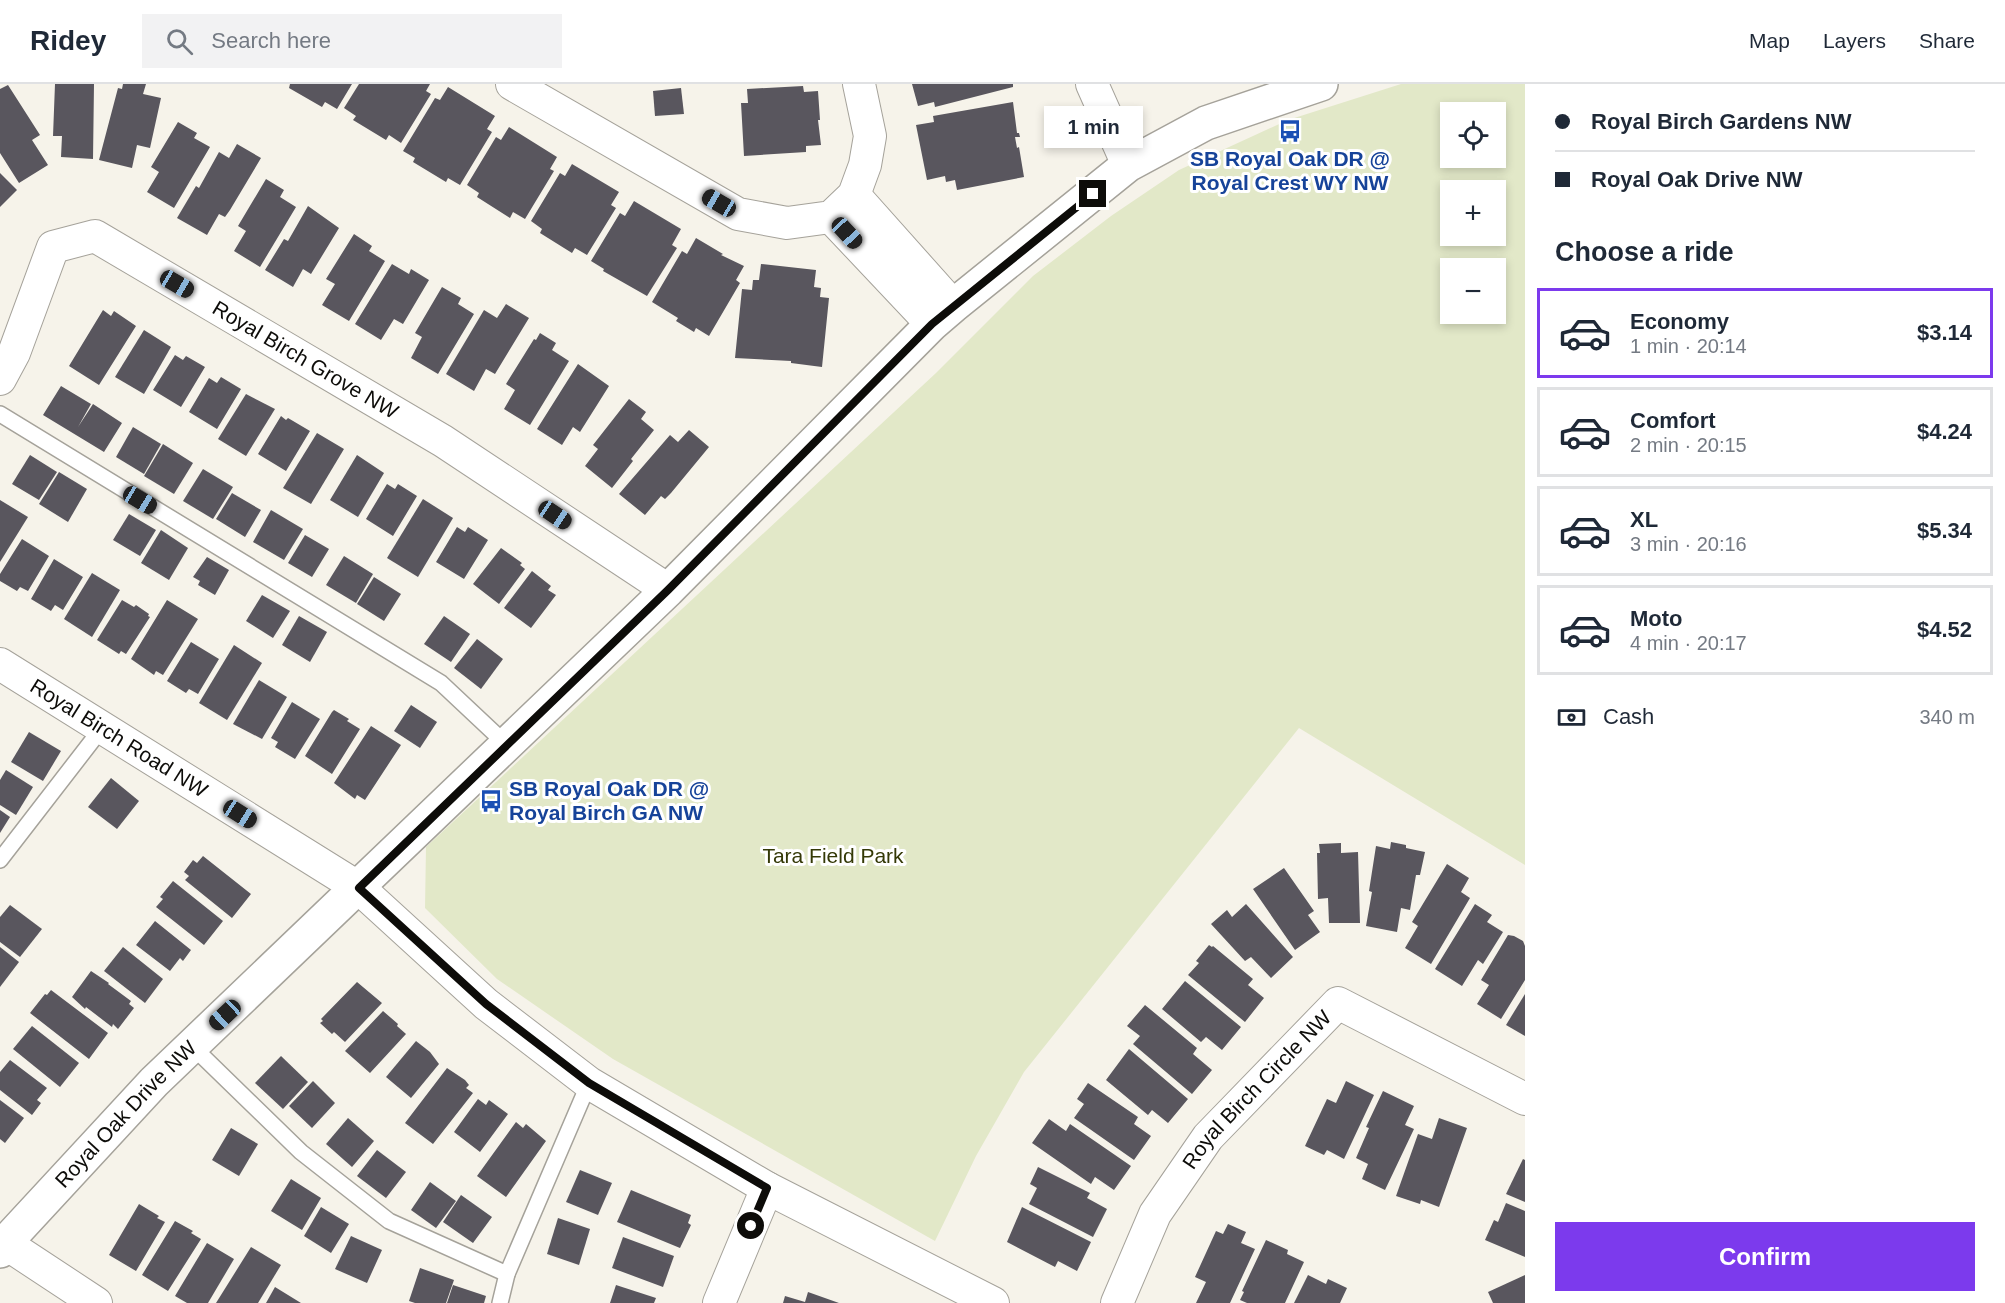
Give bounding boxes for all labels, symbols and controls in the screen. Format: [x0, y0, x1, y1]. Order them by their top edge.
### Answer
search box [142, 14, 562, 68]
text: Ridey [30, 25, 106, 56]
icon: search [163, 25, 196, 58]
text: Search here [211, 28, 331, 53]
text: Map [1749, 29, 1790, 52]
text: Layers [1823, 29, 1886, 52]
text: Share [1919, 29, 1975, 52]
map controls [1440, 102, 1506, 324]
button: locate [1440, 102, 1506, 168]
callout: 1 min [1044, 107, 1142, 149]
text: Royal Birch Gardens NW [1591, 109, 1851, 134]
text: 1 min [1067, 116, 1120, 138]
bus stop icon: SB Royal Oak DR @ Royal Crest WY NW [1277, 118, 1303, 144]
place label: SB Royal Oak DR @ Royal Crest WY NW [1190, 147, 1390, 194]
text: Royal Oak Drive NW [1591, 167, 1803, 192]
route end [1079, 180, 1106, 207]
button: + [1440, 180, 1506, 246]
car [699, 186, 739, 220]
car [828, 214, 866, 252]
text: Choose a ride [1555, 237, 1734, 267]
button: − [1440, 258, 1506, 324]
car [157, 267, 197, 301]
street label: Royal Birch Grove NW [209, 296, 403, 423]
icon: car [1558, 306, 1612, 360]
text: Economy [1630, 309, 1729, 334]
text: $3.14 [1917, 320, 1972, 345]
text: 1 min · 20:14 [1630, 335, 1747, 357]
icon: car [1558, 405, 1612, 459]
text: Comfort [1630, 408, 1716, 433]
text: $4.24 [1917, 419, 1972, 444]
text: 2 min · 20:15 [1630, 434, 1747, 456]
car [120, 483, 160, 517]
car [535, 497, 575, 533]
icon: car [1558, 504, 1612, 558]
text: XL [1630, 507, 1658, 532]
text: $5.34 [1917, 518, 1972, 543]
text: 3 min · 20:16 [1630, 533, 1747, 555]
icon: car [1558, 603, 1612, 657]
text: Moto [1630, 606, 1683, 631]
text: $4.52 [1917, 617, 1972, 642]
text: 4 min · 20:17 [1630, 632, 1747, 654]
street label: Royal Birch Road NW [26, 674, 212, 802]
icon: cash [1555, 701, 1588, 734]
text: Cash [1603, 704, 1654, 729]
text: 340 m [1919, 706, 1975, 728]
place label: SB Royal Oak DR @ Royal Birch GA NW [509, 777, 709, 824]
bus stop icon: SB Royal Oak DR @ Royal Birch GA NW [478, 788, 504, 814]
car [220, 797, 260, 831]
park label: Tara Field Park [762, 844, 904, 867]
car [206, 996, 244, 1034]
street label: Royal Birch Circle NW [1178, 1005, 1336, 1173]
street label: Royal Oak Drive NW [50, 1036, 201, 1192]
route start [737, 1212, 764, 1239]
button: Confirm [1555, 1222, 1975, 1291]

